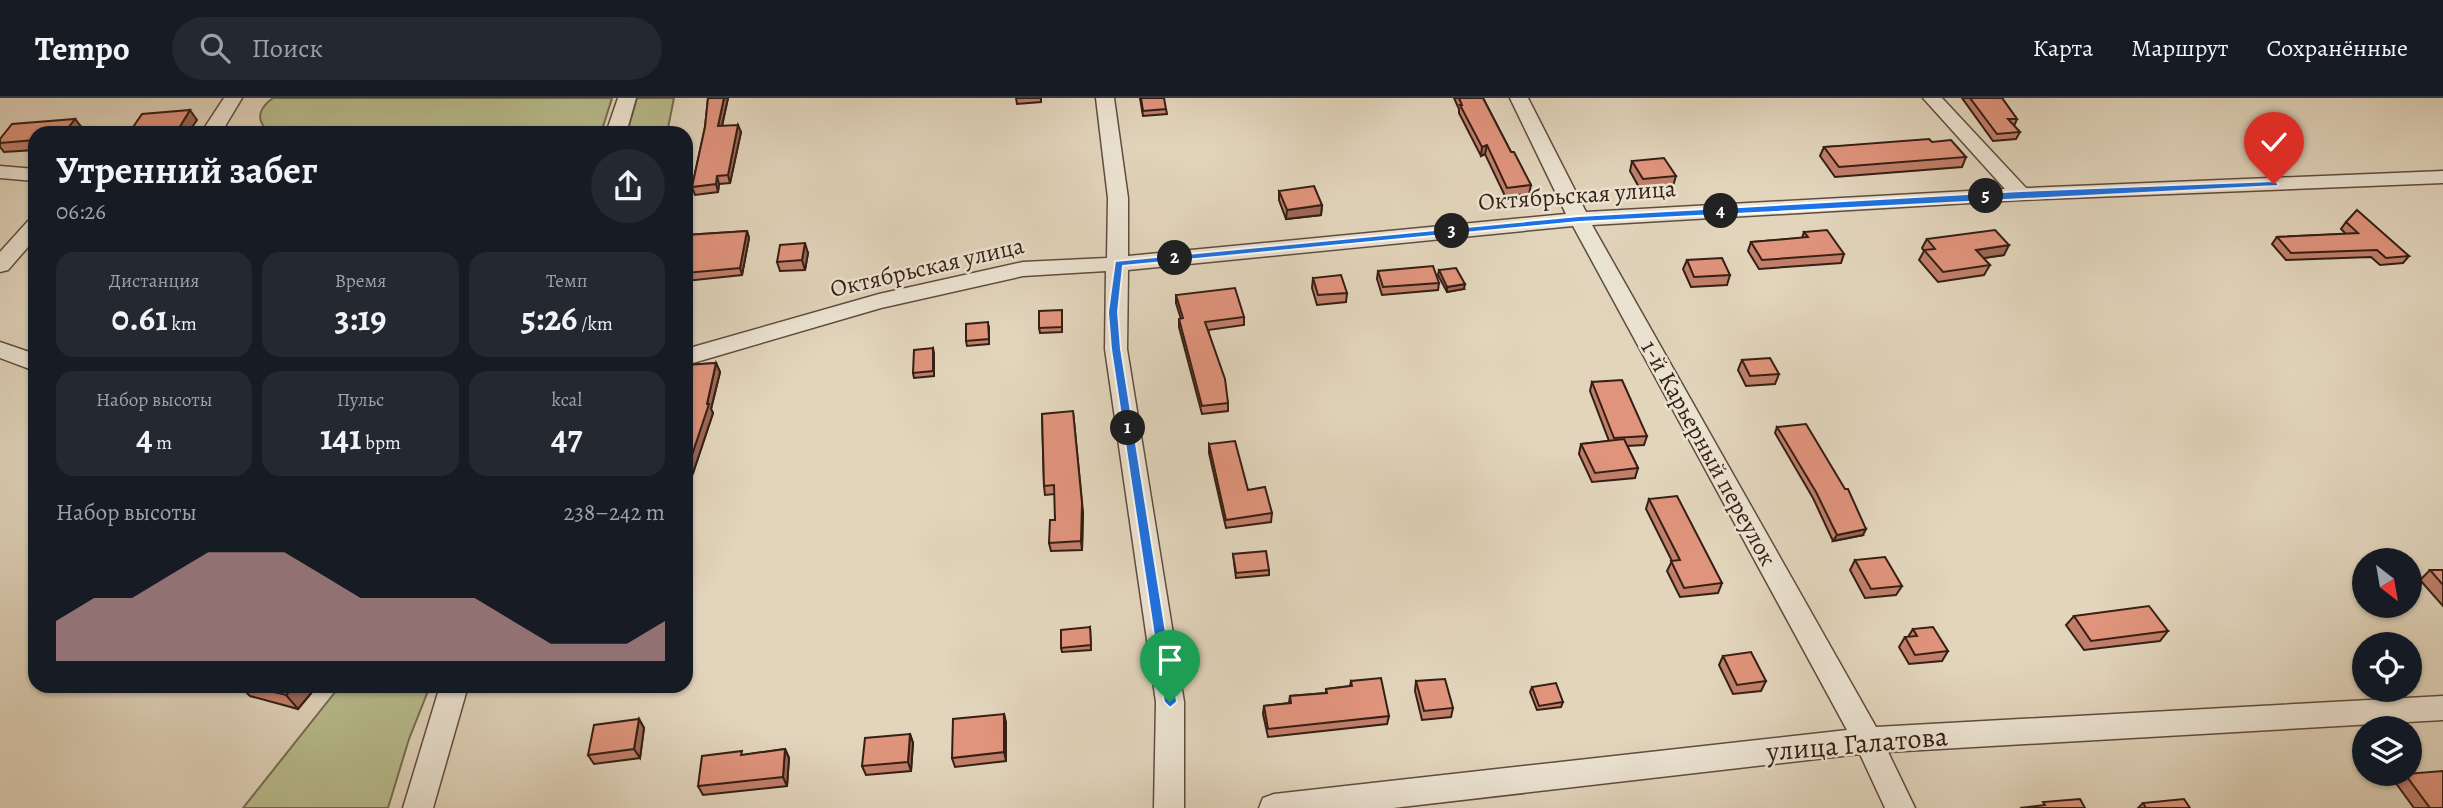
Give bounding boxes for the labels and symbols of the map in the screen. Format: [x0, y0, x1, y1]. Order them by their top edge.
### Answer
pin [2244, 112, 2304, 184]
street label: Октябрьская улица [1477, 172, 1677, 218]
pin: 5 [1968, 178, 2004, 214]
pin: 4 [1704, 194, 1738, 228]
pin: 3 [1434, 214, 1470, 248]
street label: Октябрьская улица [827, 229, 1027, 305]
pin: 2 [1158, 240, 1192, 276]
street label: 1-й Карьерный переулок [1634, 334, 1784, 572]
pin: 1 [1110, 410, 1146, 446]
north arrow [2352, 548, 2422, 618]
pin [1140, 630, 1200, 702]
street label: улица Галатова [1764, 717, 1949, 771]

